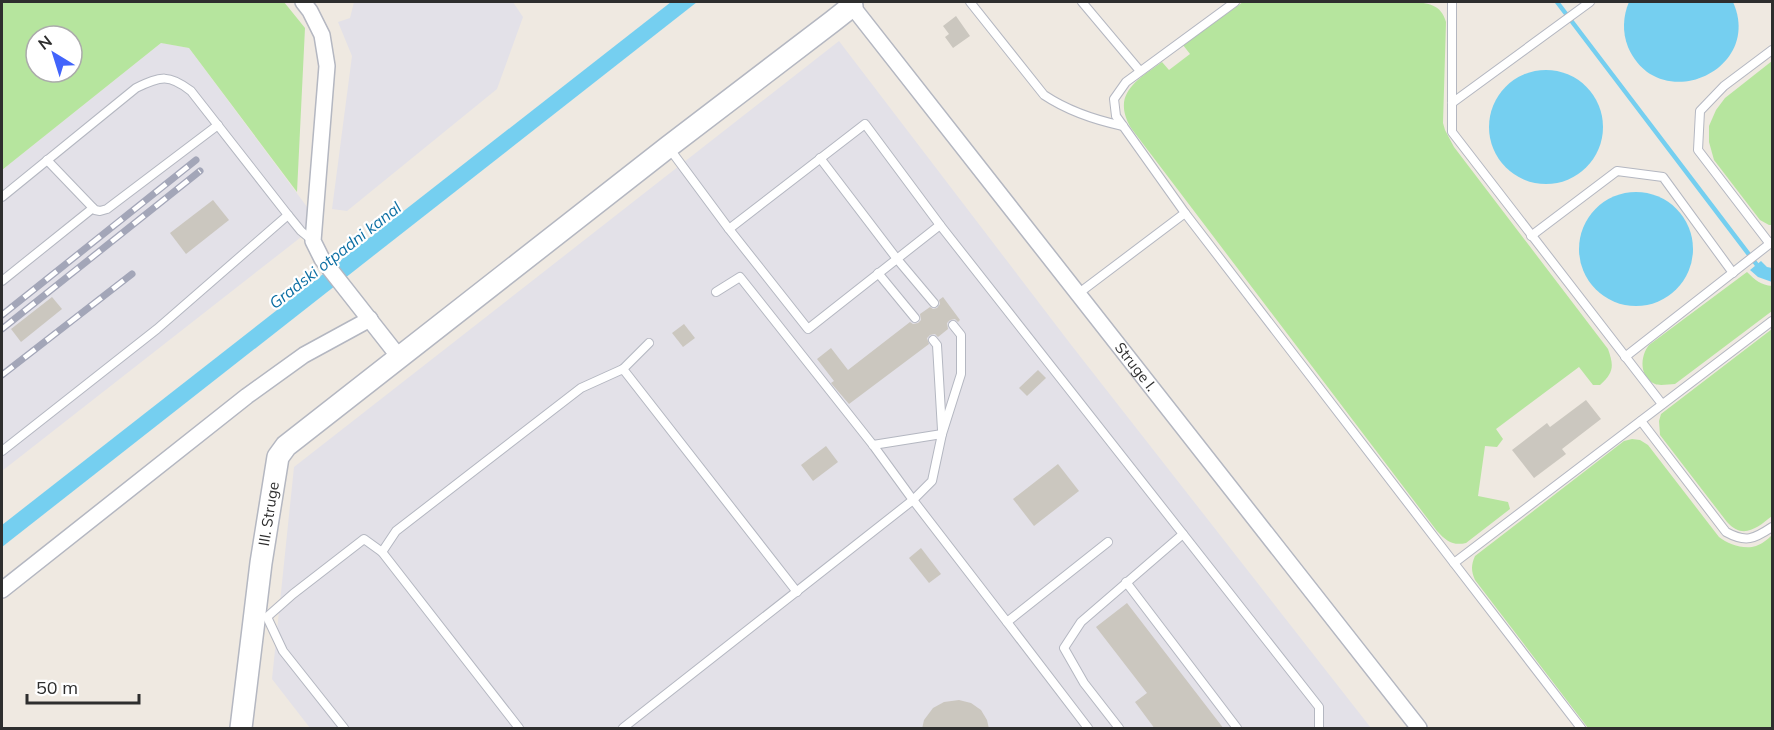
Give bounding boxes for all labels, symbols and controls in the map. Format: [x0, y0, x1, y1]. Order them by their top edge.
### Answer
north arrow [24, 24, 84, 84]
text: N [34, 31, 56, 54]
water label: Gradski otpadni kanal [265, 197, 405, 313]
street label: Struge I. [1111, 338, 1161, 395]
street label: III. Struge [254, 480, 283, 547]
scale bar [27, 667, 140, 705]
text: 50 m [36, 676, 78, 699]

